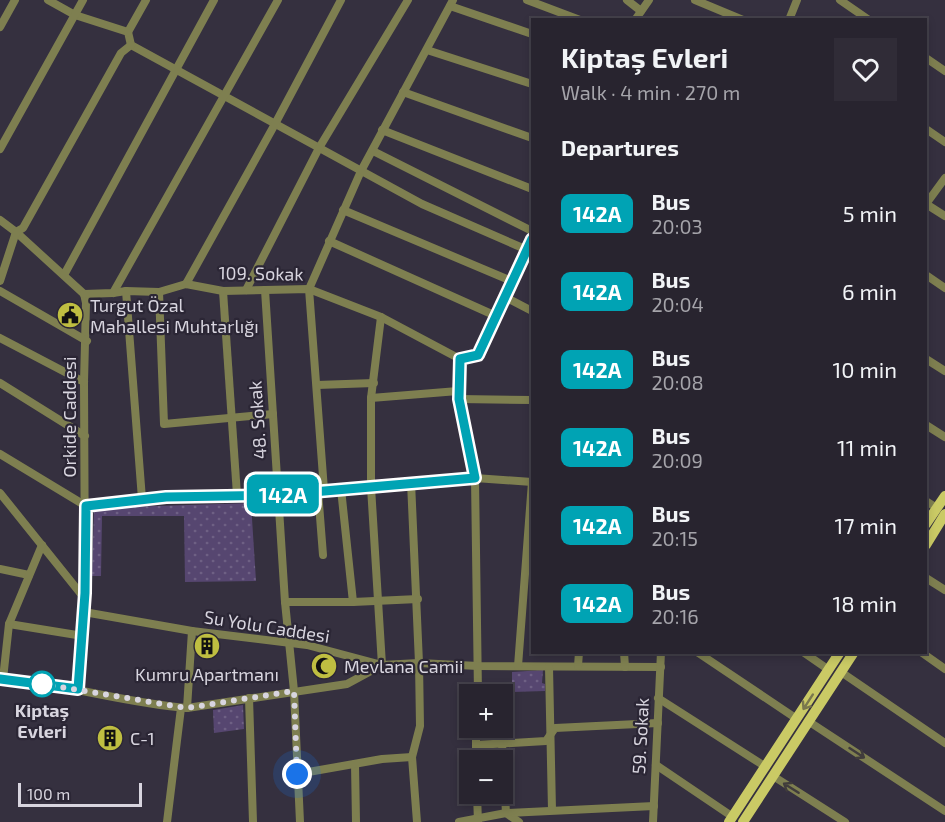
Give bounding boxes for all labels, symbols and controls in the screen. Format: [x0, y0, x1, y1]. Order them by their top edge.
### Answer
button: heart [834, 38, 897, 101]
text: Kiptaş Evleri [561, 40, 728, 74]
text: Walk · 4 min · 270 m [561, 80, 740, 104]
text: Departures [561, 134, 679, 160]
text: Bus [651, 188, 690, 214]
text: 5 min [843, 200, 897, 226]
text: 142A [573, 201, 621, 226]
text: 20:03 [651, 214, 703, 238]
street label: 109. Sokak [218, 261, 304, 285]
text: Bus [651, 266, 690, 292]
text: 6 min [842, 278, 897, 304]
text: 142A [573, 279, 621, 304]
text: 20:04 [651, 292, 704, 316]
place label: Turgut Özal Mahallesi Muhtarlığı [90, 294, 259, 337]
public building icon: Turgut Özal Mahallesi Muhtarlığı [55, 300, 85, 330]
text: Bus [651, 344, 690, 370]
text: 10 min [833, 356, 897, 382]
street label: Orkide Caddesi [58, 357, 80, 477]
text: 142A [573, 357, 621, 382]
text: 20:08 [651, 370, 704, 394]
street label: 48. Sokak [243, 380, 271, 460]
text: Bus [651, 422, 690, 448]
text: 11 min [837, 434, 897, 460]
text: 142A [573, 435, 621, 460]
text: 20:09 [651, 448, 703, 472]
line badge: 142A [241, 474, 325, 514]
text: 142A [259, 482, 307, 507]
text: Bus [651, 500, 690, 526]
text: 17 min [835, 512, 897, 538]
text: 142A [573, 513, 621, 538]
text: 20:15 [651, 526, 698, 550]
text: Bus [651, 578, 690, 604]
text: 18 min [832, 590, 897, 616]
text: 142A [573, 591, 621, 616]
text: 20:16 [651, 604, 699, 628]
street label: Su Yolu Caddesi [203, 605, 331, 647]
building icon: Kumru Apartmanı [192, 631, 222, 661]
mosque icon: Mevlana Camii [309, 651, 339, 681]
place label: Mevlana Camii [344, 655, 463, 677]
place label: Kumru Apartmanı [135, 663, 279, 685]
marker: Kiptaş Evleri [29, 671, 55, 697]
map controls [459, 684, 513, 804]
button: + [459, 684, 513, 738]
one-way arrow [802, 693, 814, 709]
street label: 59. Sokak [627, 697, 653, 775]
place label: Kiptaş Evleri [15, 699, 69, 742]
building icon: C-1 [95, 723, 125, 753]
place label: C-1 [130, 727, 155, 749]
one-way arrow [848, 747, 865, 759]
button: − [459, 750, 513, 804]
your location [282, 759, 312, 789]
scale bar [18, 780, 142, 808]
one-way arrow [783, 781, 800, 794]
text: 100 m [27, 784, 70, 803]

